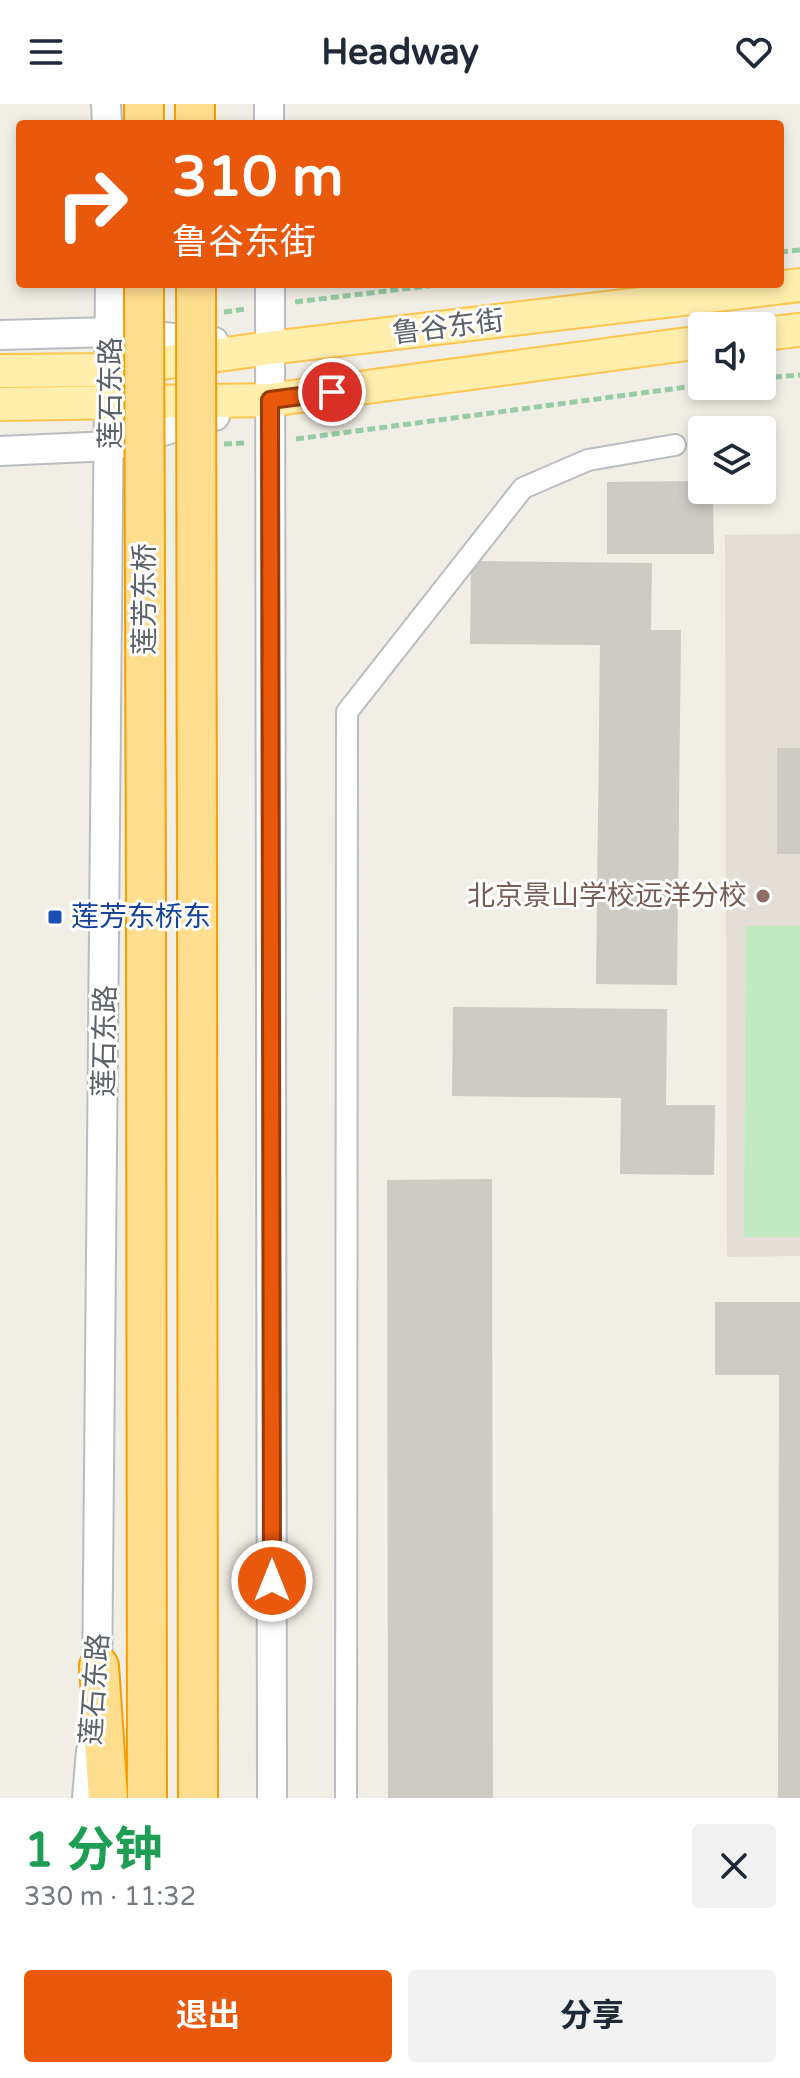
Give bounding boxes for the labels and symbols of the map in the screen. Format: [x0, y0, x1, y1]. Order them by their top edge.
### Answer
street label: 鲁谷东街 [390, 303, 506, 351]
street label: 莲石东路 [94, 337, 128, 449]
pin [298, 358, 366, 426]
street label: 莲芳东桥 [128, 543, 162, 655]
place label: 北京景山学校远洋分校 [467, 879, 747, 913]
marker: 北京景山学校远洋分校 [754, 887, 772, 905]
place label: 莲芳东桥东 [71, 900, 211, 934]
marker: 莲芳东桥东 [46, 908, 64, 926]
street label: 莲石东路 [87, 985, 123, 1097]
position arrow [230, 1539, 314, 1623]
street label: 莲石东路 [74, 1632, 116, 1746]

